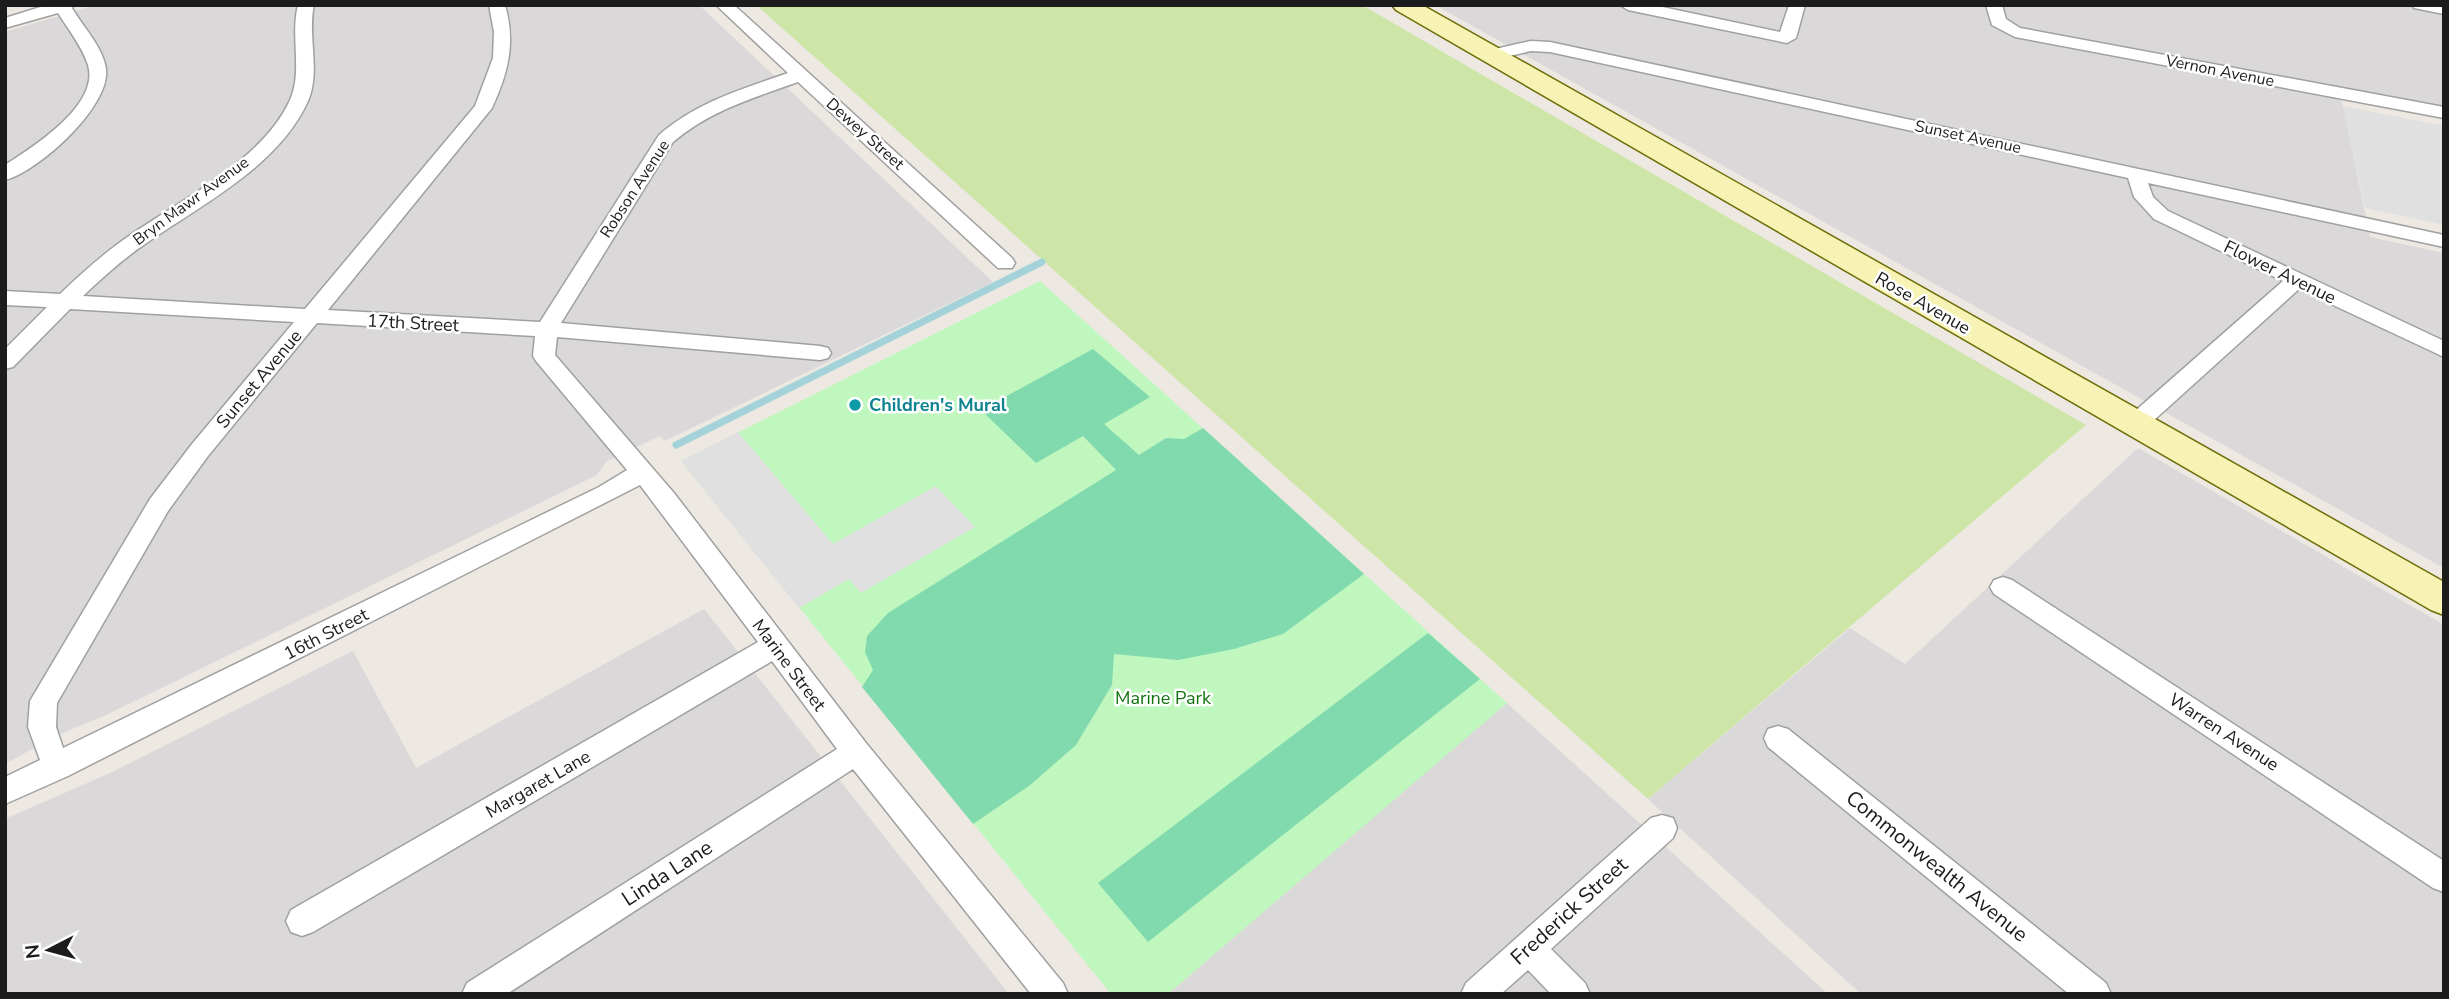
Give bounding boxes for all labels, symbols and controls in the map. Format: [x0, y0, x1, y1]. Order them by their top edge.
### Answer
street label: Vernon Avenue [2163, 50, 2276, 92]
street label: Dewey Street [821, 93, 909, 175]
street label: Sunset Avenue [1913, 115, 2023, 159]
street label: Robson Avenue [595, 136, 675, 242]
street label: Bryn Mawr Avenue [129, 151, 253, 251]
street label: Flower Avenue [2220, 234, 2340, 310]
street label: Rose Avenue [1871, 266, 1975, 340]
street label: 17th Street [366, 309, 460, 337]
street label: Sunset Avenue [211, 325, 307, 433]
place label: Children's Mural [869, 393, 1007, 417]
marker: Children's Mural [847, 397, 863, 413]
street label: 16th Street [280, 602, 373, 666]
street label: Marine Street [747, 614, 832, 716]
park label: Marine Park [1115, 686, 1212, 710]
street label: Warren Avenue [2164, 687, 2284, 777]
street label: Margaret Lane [481, 744, 595, 824]
street label: Commonwealth Avenue [1840, 784, 2034, 948]
street label: Linda Lane [616, 833, 718, 913]
street label: Frederick Street [1504, 850, 1634, 971]
north arrow [14, 915, 84, 985]
text: N [19, 943, 47, 960]

